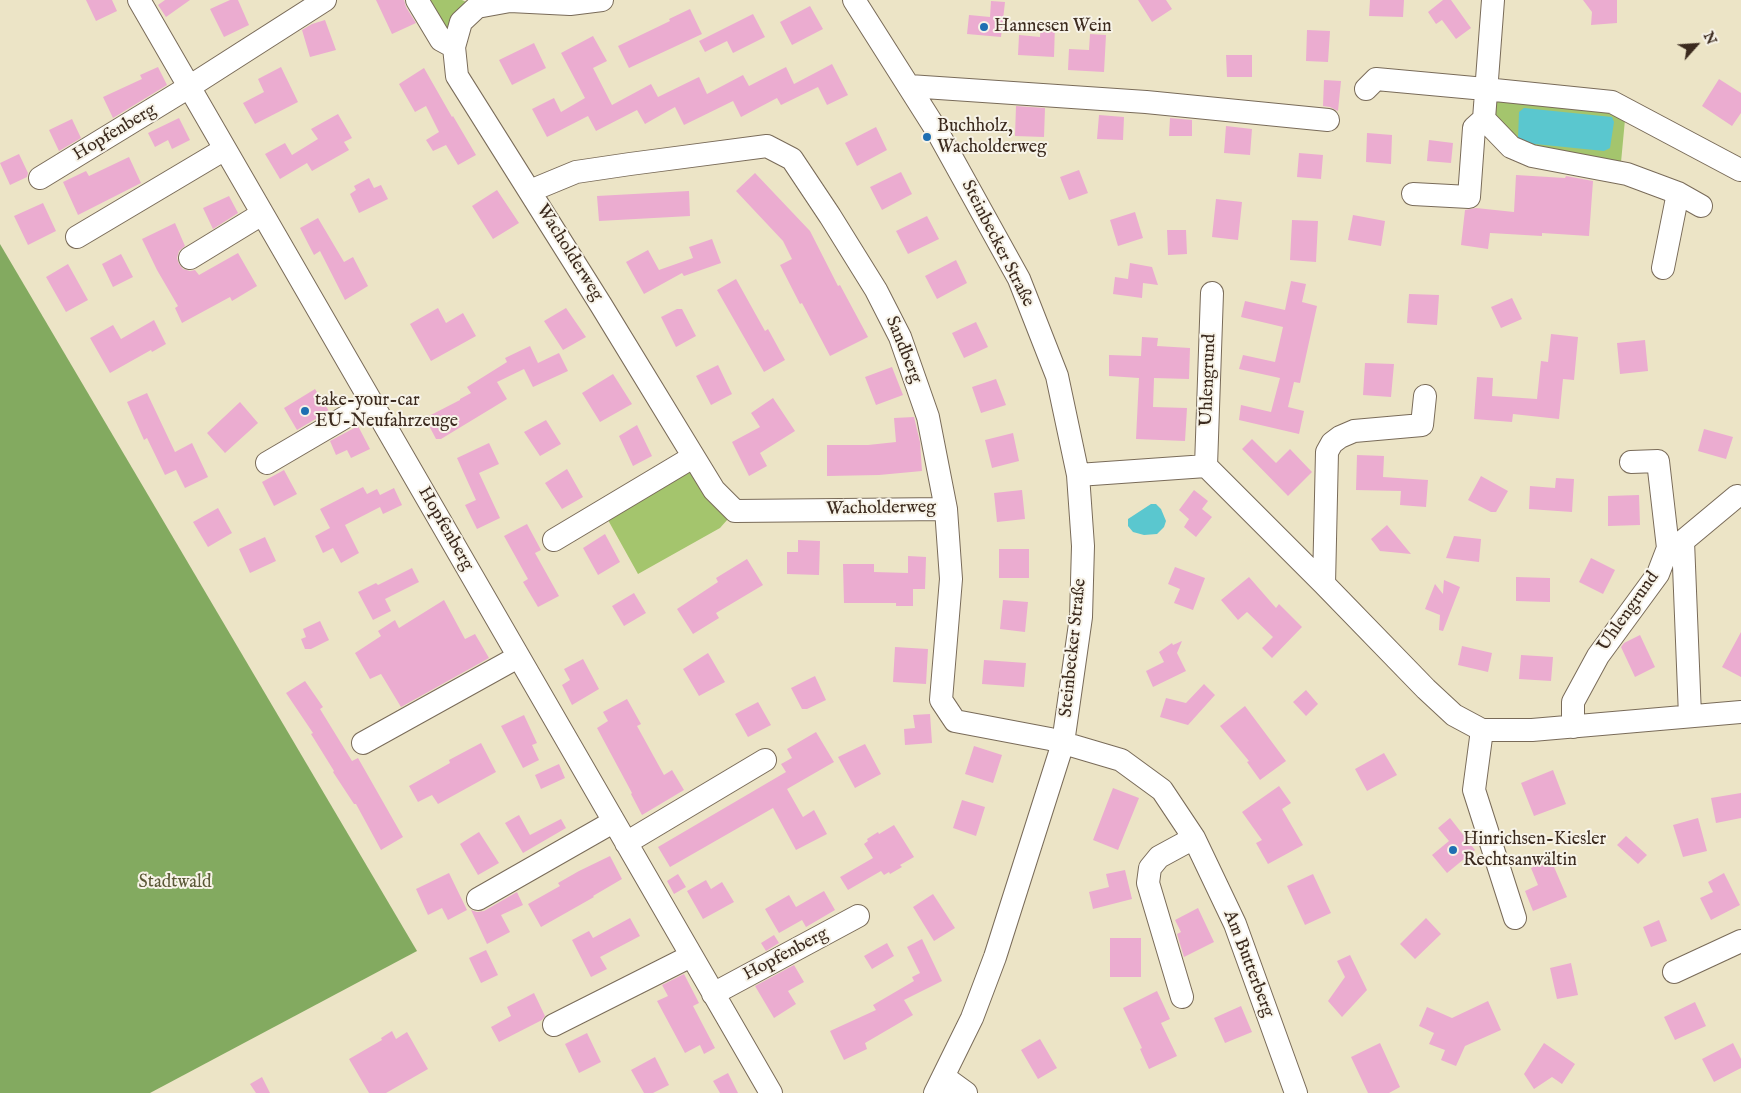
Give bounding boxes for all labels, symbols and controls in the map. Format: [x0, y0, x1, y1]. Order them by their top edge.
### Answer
place label: Hannesen Wein [994, 16, 1112, 38]
north arrow [1671, 20, 1721, 70]
marker: Hannesen Wein [978, 21, 990, 33]
text: N [1699, 29, 1720, 48]
street label: Hopfenberg [70, 100, 160, 166]
place label: Buchholz, Wacholderweg [937, 116, 1047, 158]
marker: Buchholz, Wacholderweg [921, 131, 933, 143]
street label: Steinbecker Straße [956, 177, 1038, 311]
street label: Wacholderweg [531, 201, 607, 305]
street label: Sandberg [880, 313, 926, 387]
street label: Uhlengrund [1197, 333, 1221, 427]
place label: take-your-car EU-Neufahrzeuge [315, 390, 458, 432]
marker: take-your-car EU-Neufahrzeuge [299, 405, 311, 417]
street label: Hopfenberg [412, 483, 478, 575]
street label: Wacholderweg [826, 497, 936, 521]
street label: Uhlengrund [1594, 568, 1664, 656]
street label: Steinbecker Straße [1056, 578, 1092, 718]
place label: Hinrichsen-Kiesler Rechtsanwältin [1463, 829, 1606, 872]
marker: Hinrichsen-Kiesler Rechtsanwältin [1447, 844, 1459, 856]
park label: Stadtwald [138, 872, 212, 894]
street label: Am Butterberg [1218, 908, 1278, 1020]
street label: Hopfenberg [740, 924, 832, 986]

